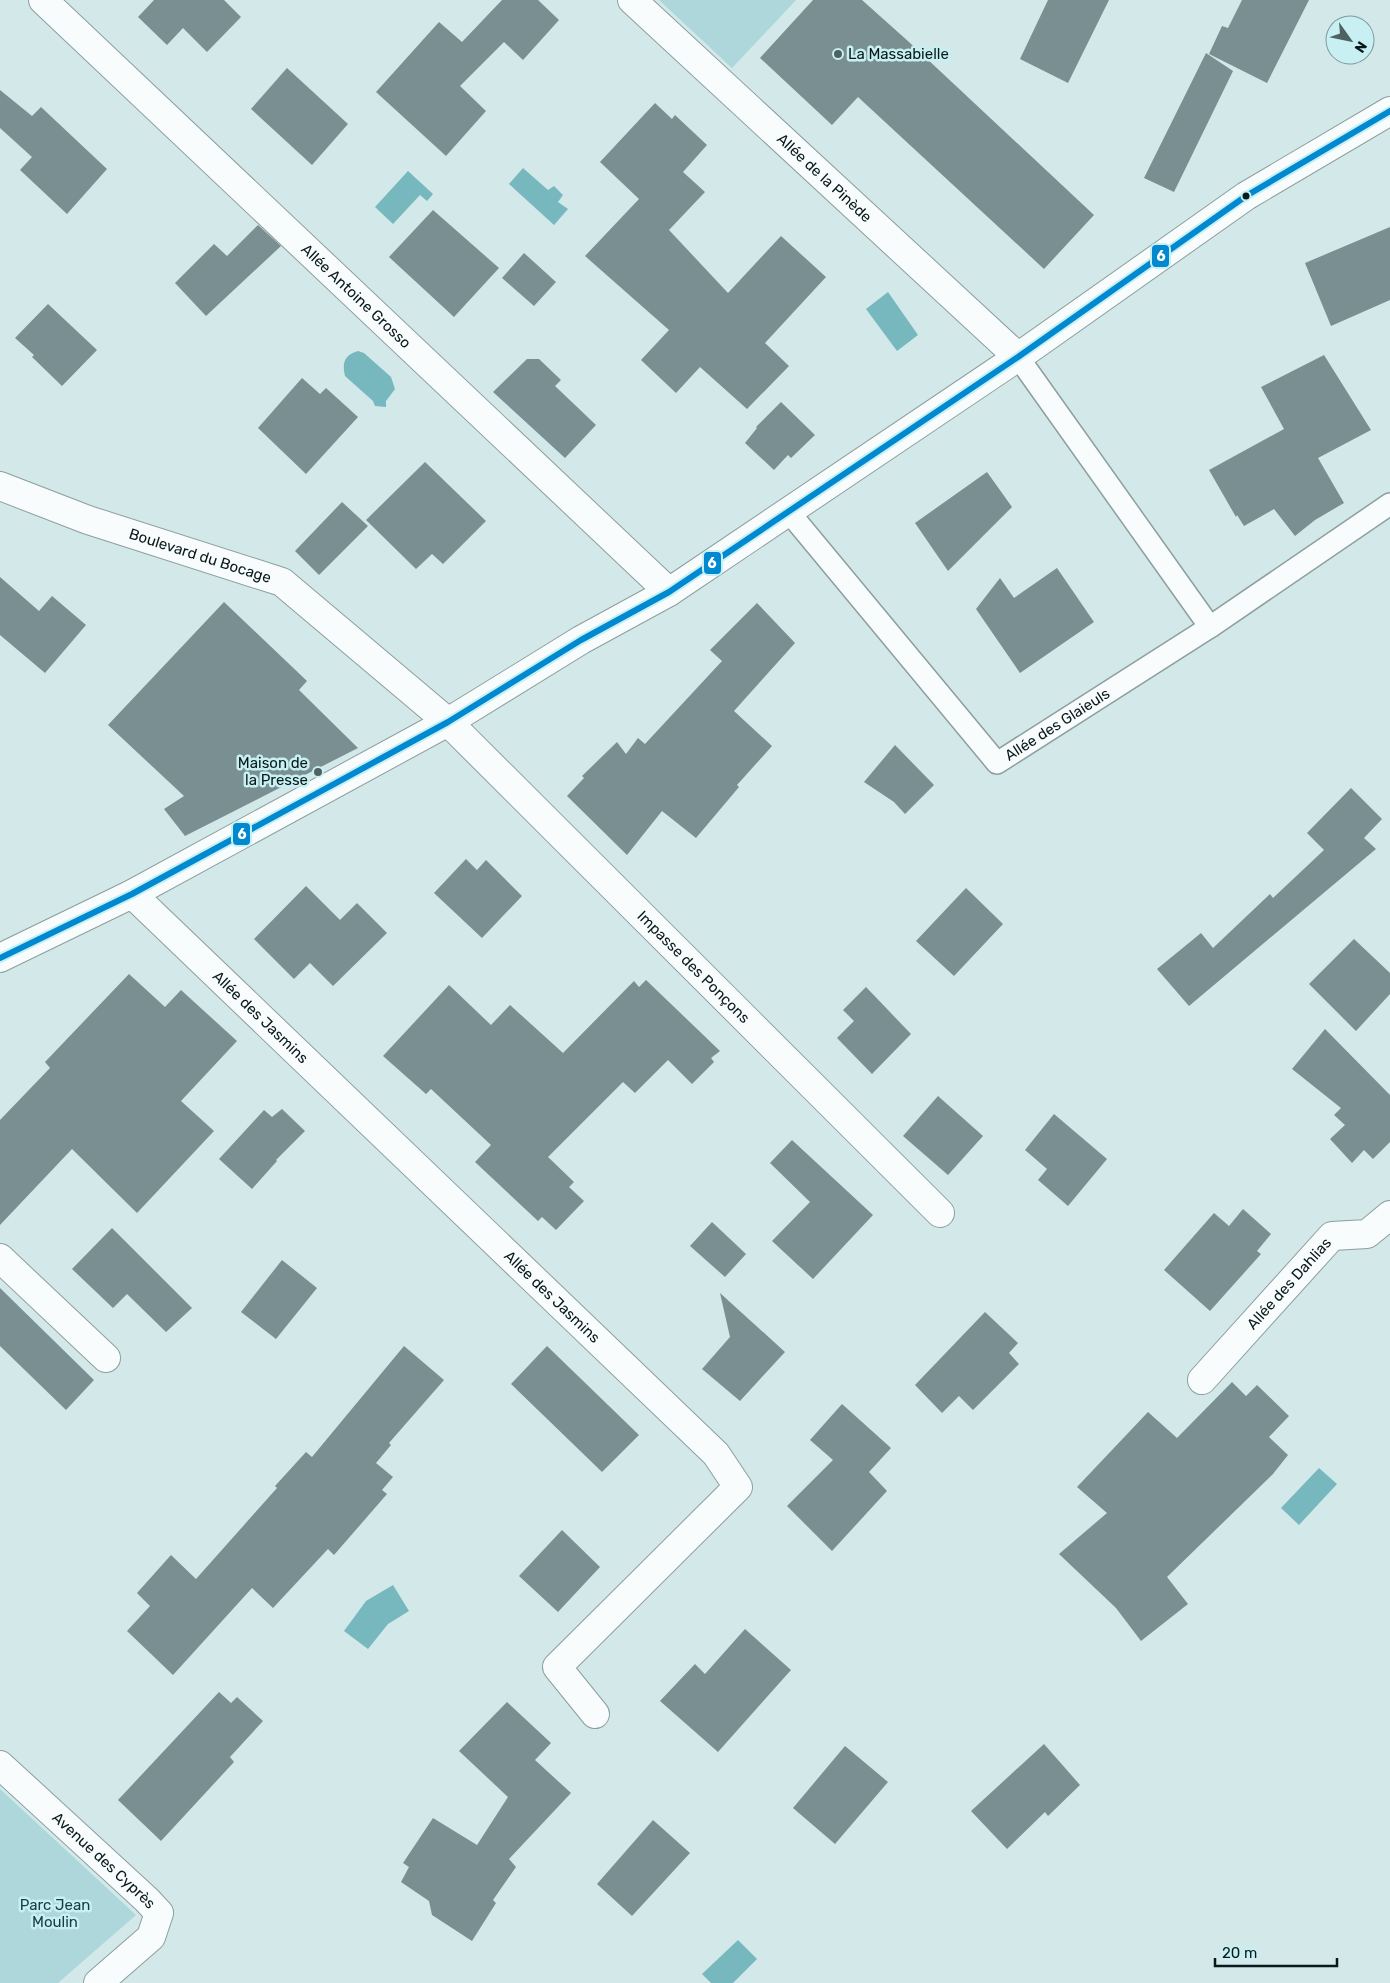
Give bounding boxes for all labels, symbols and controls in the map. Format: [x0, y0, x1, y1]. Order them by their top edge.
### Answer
north arrow [1325, 15, 1375, 65]
text: N [1351, 38, 1370, 56]
place label: La Massabielle [848, 45, 949, 63]
marker: La Massabielle [832, 48, 844, 60]
street label: Allée de la Pinède [773, 130, 875, 226]
unlabelled marker [1241, 191, 1251, 201]
street label: Allée Antoine Grosso [298, 240, 415, 352]
line badge: 6 [1151, 244, 1170, 268]
text: 6 [1156, 248, 1166, 265]
street label: Boulevard du Bocage [127, 525, 273, 587]
line badge: 6 [703, 551, 722, 575]
text: 6 [707, 555, 717, 572]
street label: Allée des Glaieuls [1001, 684, 1114, 765]
place label: Maison de la Presse [238, 754, 308, 789]
marker: Maison de la Presse [312, 766, 324, 778]
line badge: 6 [232, 822, 251, 846]
text: 6 [237, 826, 247, 843]
street label: Impasse des Ponçons [633, 907, 754, 1027]
street label: Allée des Jasmins [209, 967, 312, 1067]
street label: Allée des Dahlias [1243, 1234, 1335, 1333]
street label: Allée des Jasmins [500, 1247, 604, 1347]
street label: Avenue des Cyprès [48, 1808, 159, 1912]
park label: Parc Jean Moulin [20, 1896, 90, 1931]
scale bar [1215, 1936, 1338, 1968]
text: 20 m [1222, 1944, 1257, 1962]

